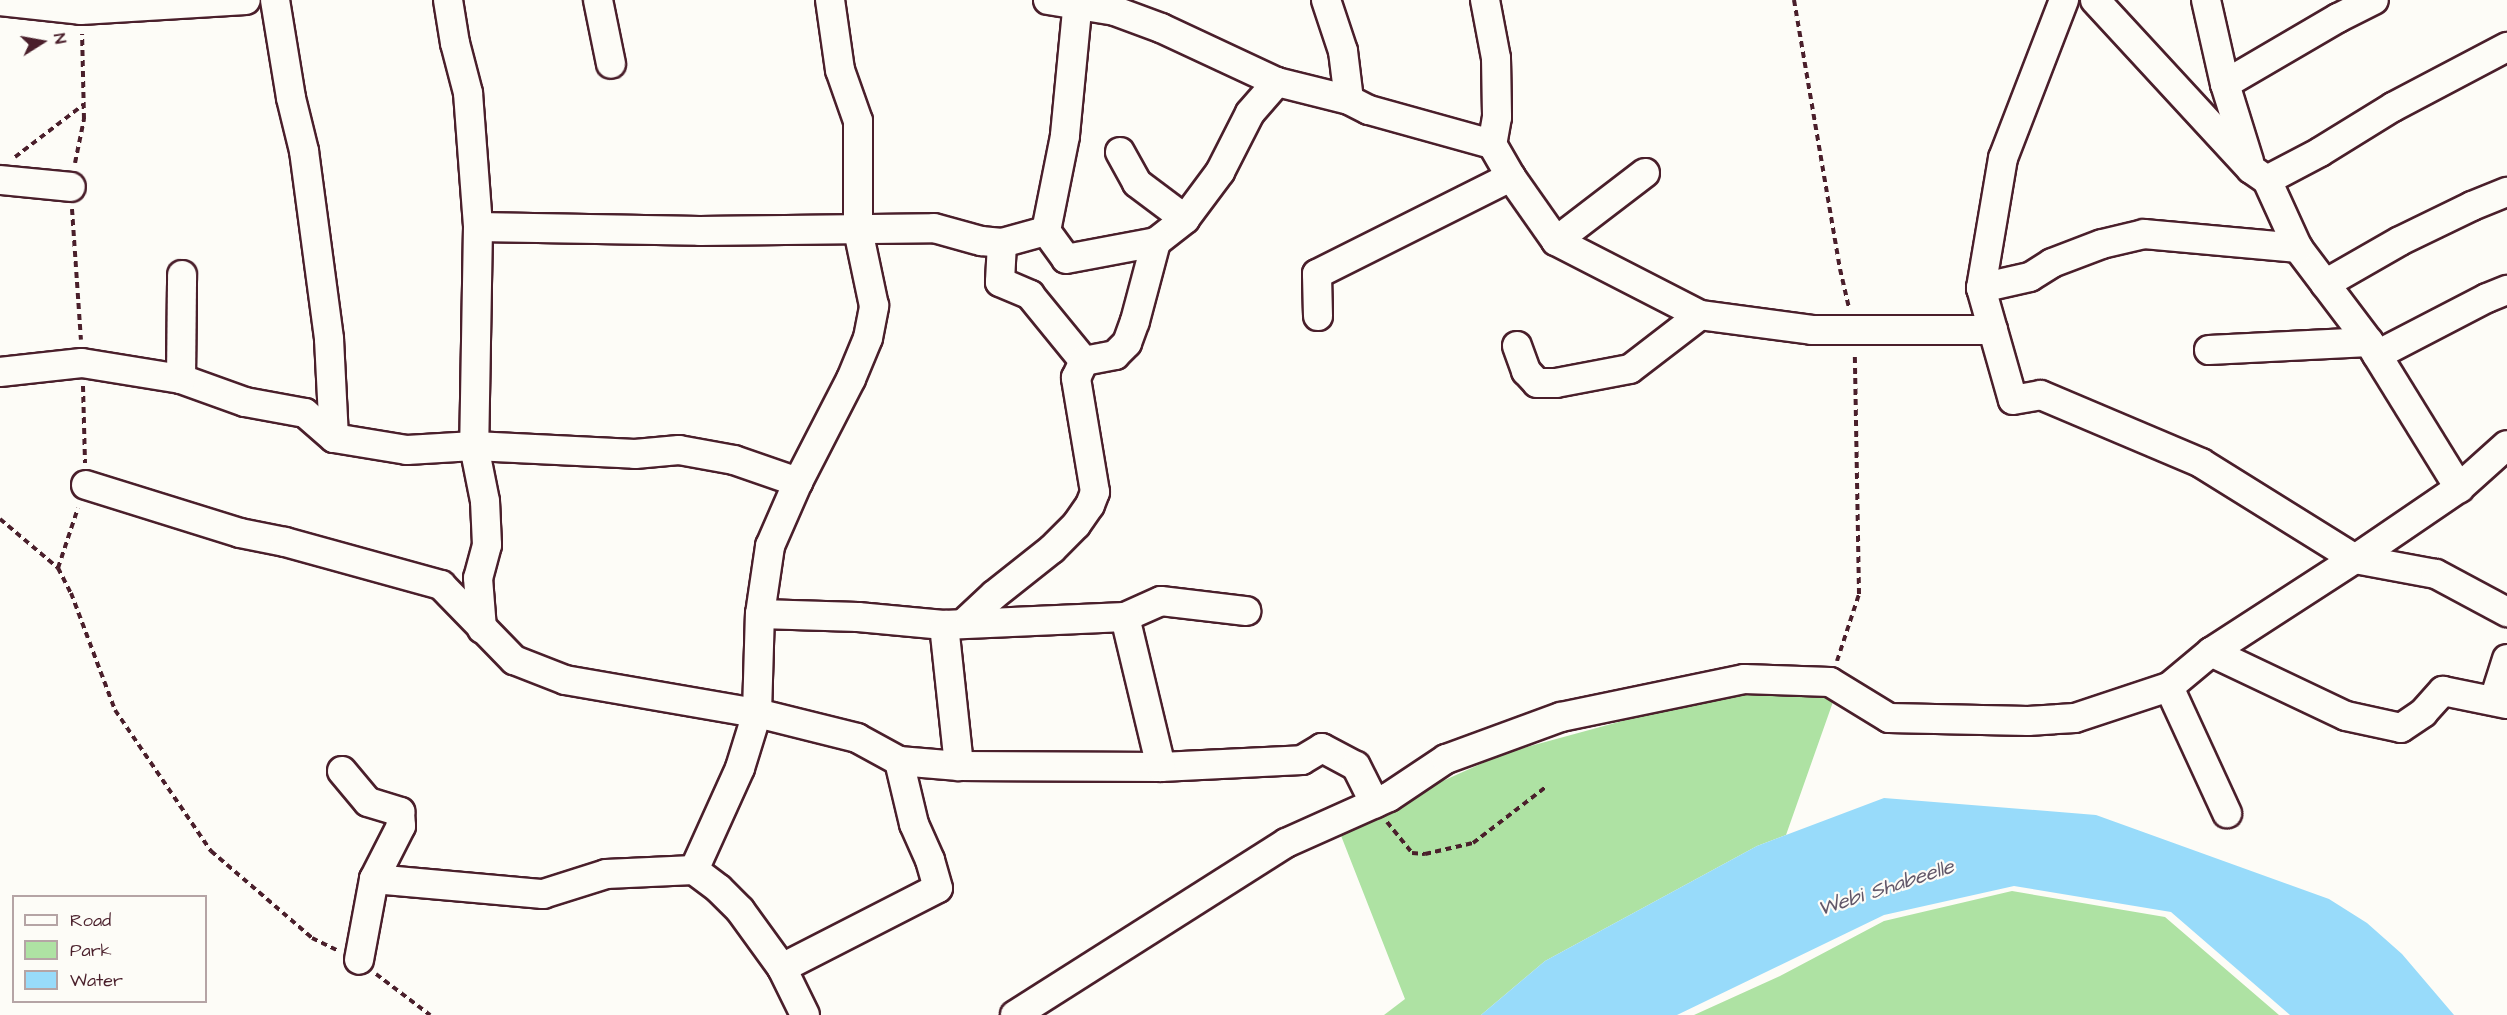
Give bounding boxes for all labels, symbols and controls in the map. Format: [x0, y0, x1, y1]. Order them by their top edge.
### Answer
north arrow [12, 12, 72, 72]
text: N [48, 32, 71, 46]
water label: Webi Shabeelle [1815, 854, 1957, 922]
legend [12, 895, 207, 1003]
text: Road [70, 908, 111, 933]
text: Park [70, 938, 112, 963]
text: Water [70, 968, 123, 993]

